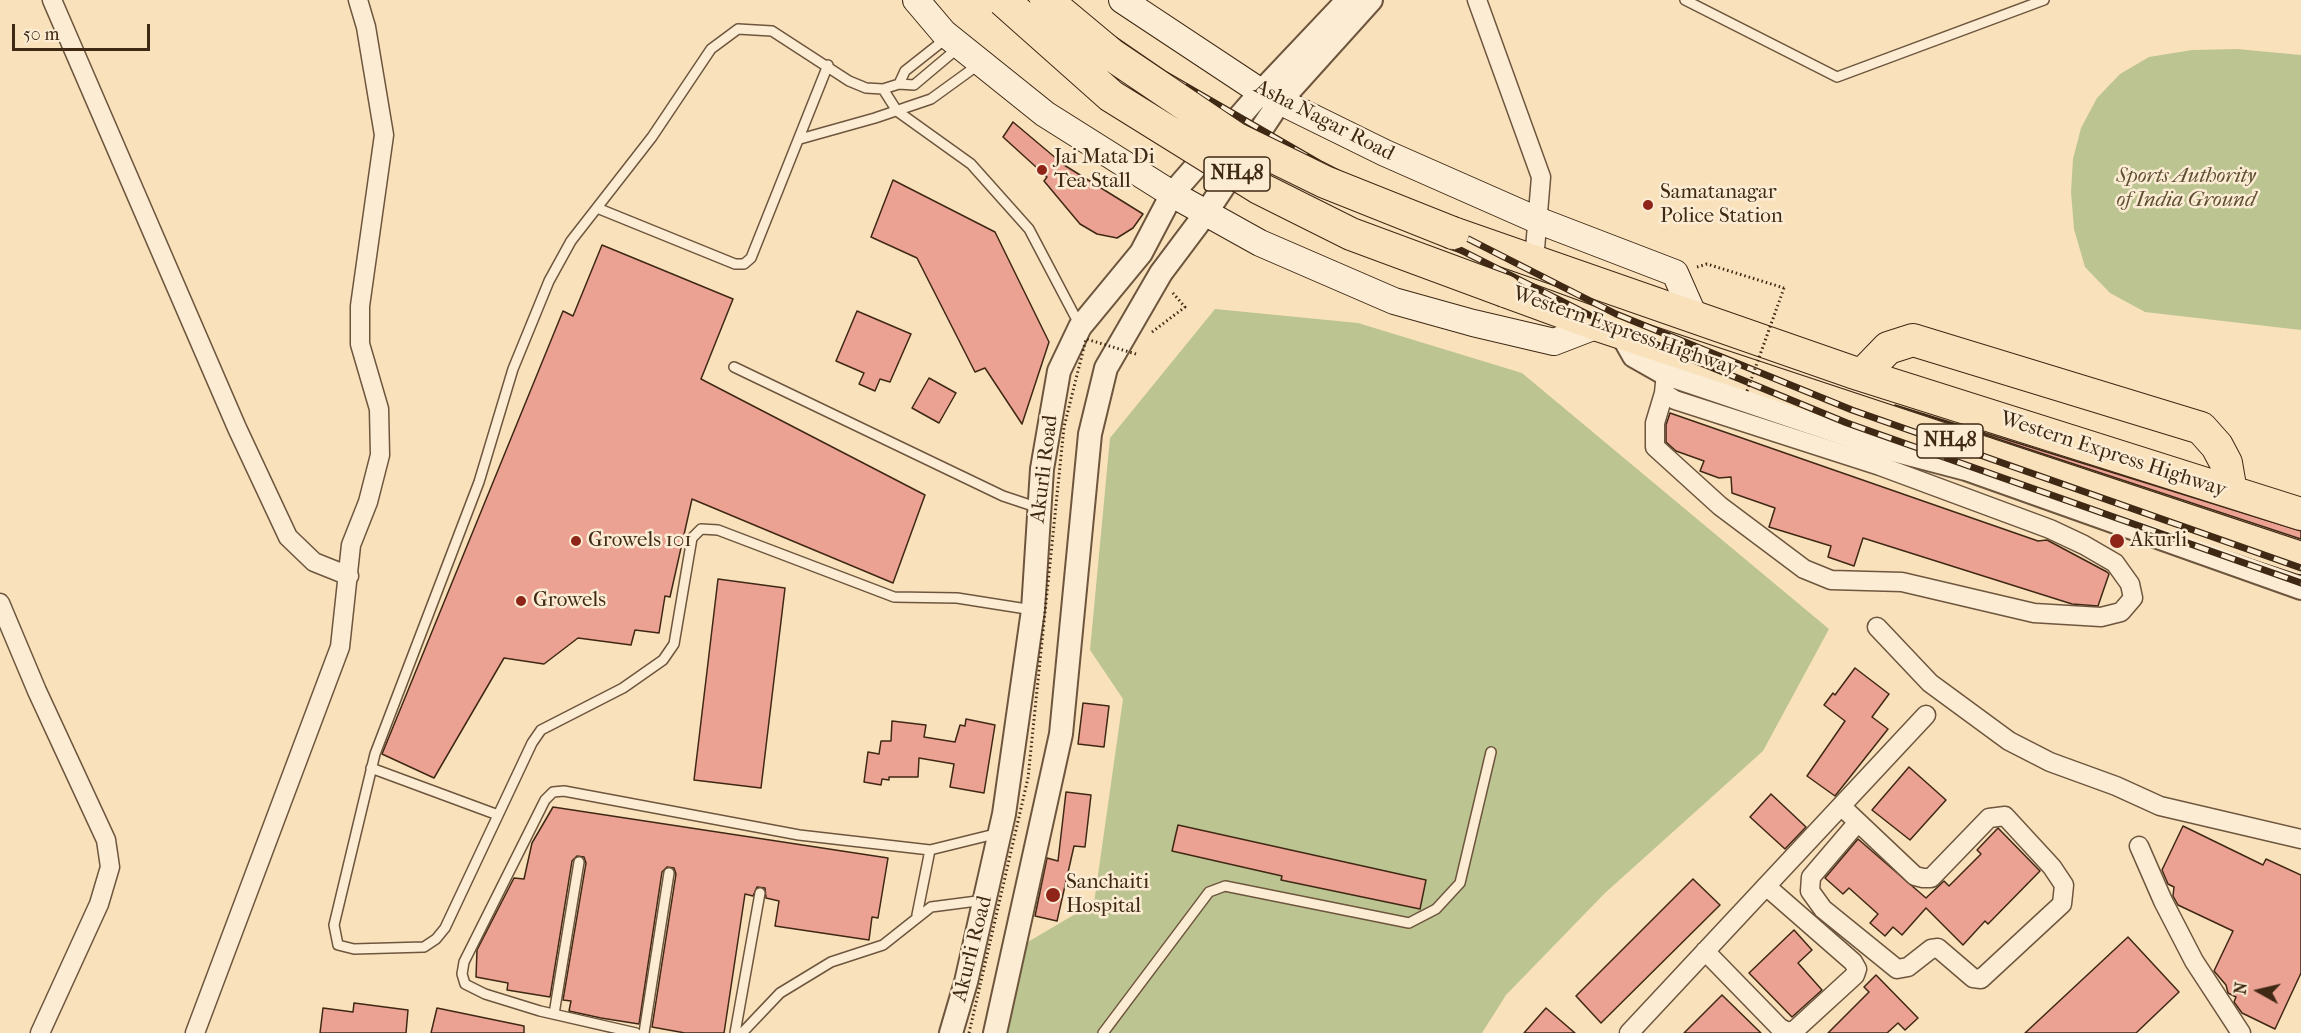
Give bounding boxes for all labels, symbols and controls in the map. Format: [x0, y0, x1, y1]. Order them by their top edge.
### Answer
scale bar [15, 12, 153, 50]
text: 50 m [23, 24, 59, 45]
street label: Asha Nagar Road [1250, 75, 1398, 167]
place label: Jai Mata Di Tea Stall [1054, 145, 1155, 195]
road number: NH48 [1204, 157, 1270, 191]
marker: Jai Mata Di Tea Stall [1035, 163, 1049, 177]
park label: Sports Authority of India Ground [2116, 164, 2256, 214]
place label: Samatanagar Police Station [1660, 180, 1783, 230]
marker: Samatanagar Police Station [1641, 198, 1655, 212]
street label: Western Express Highway [1509, 282, 1741, 382]
street label: Western Express Highway [1997, 406, 2229, 504]
street label: Akurli Road [1026, 414, 1064, 524]
road number: NH48 [1917, 424, 1983, 458]
place label: Growels 101 [588, 528, 692, 554]
place label: Akurli [2130, 528, 2187, 554]
marker: Akurli [2108, 532, 2126, 550]
marker: Growels 101 [569, 534, 583, 548]
place label: Growels [533, 588, 606, 614]
marker: Growels [514, 594, 528, 608]
place label: Sanchaiti Hospital [1066, 870, 1149, 920]
marker: Sanchaiti Hospital [1044, 886, 1062, 904]
street label: Akurli Road [948, 893, 998, 1005]
north arrow [2229, 961, 2289, 1021]
text: N [2230, 981, 2251, 996]

